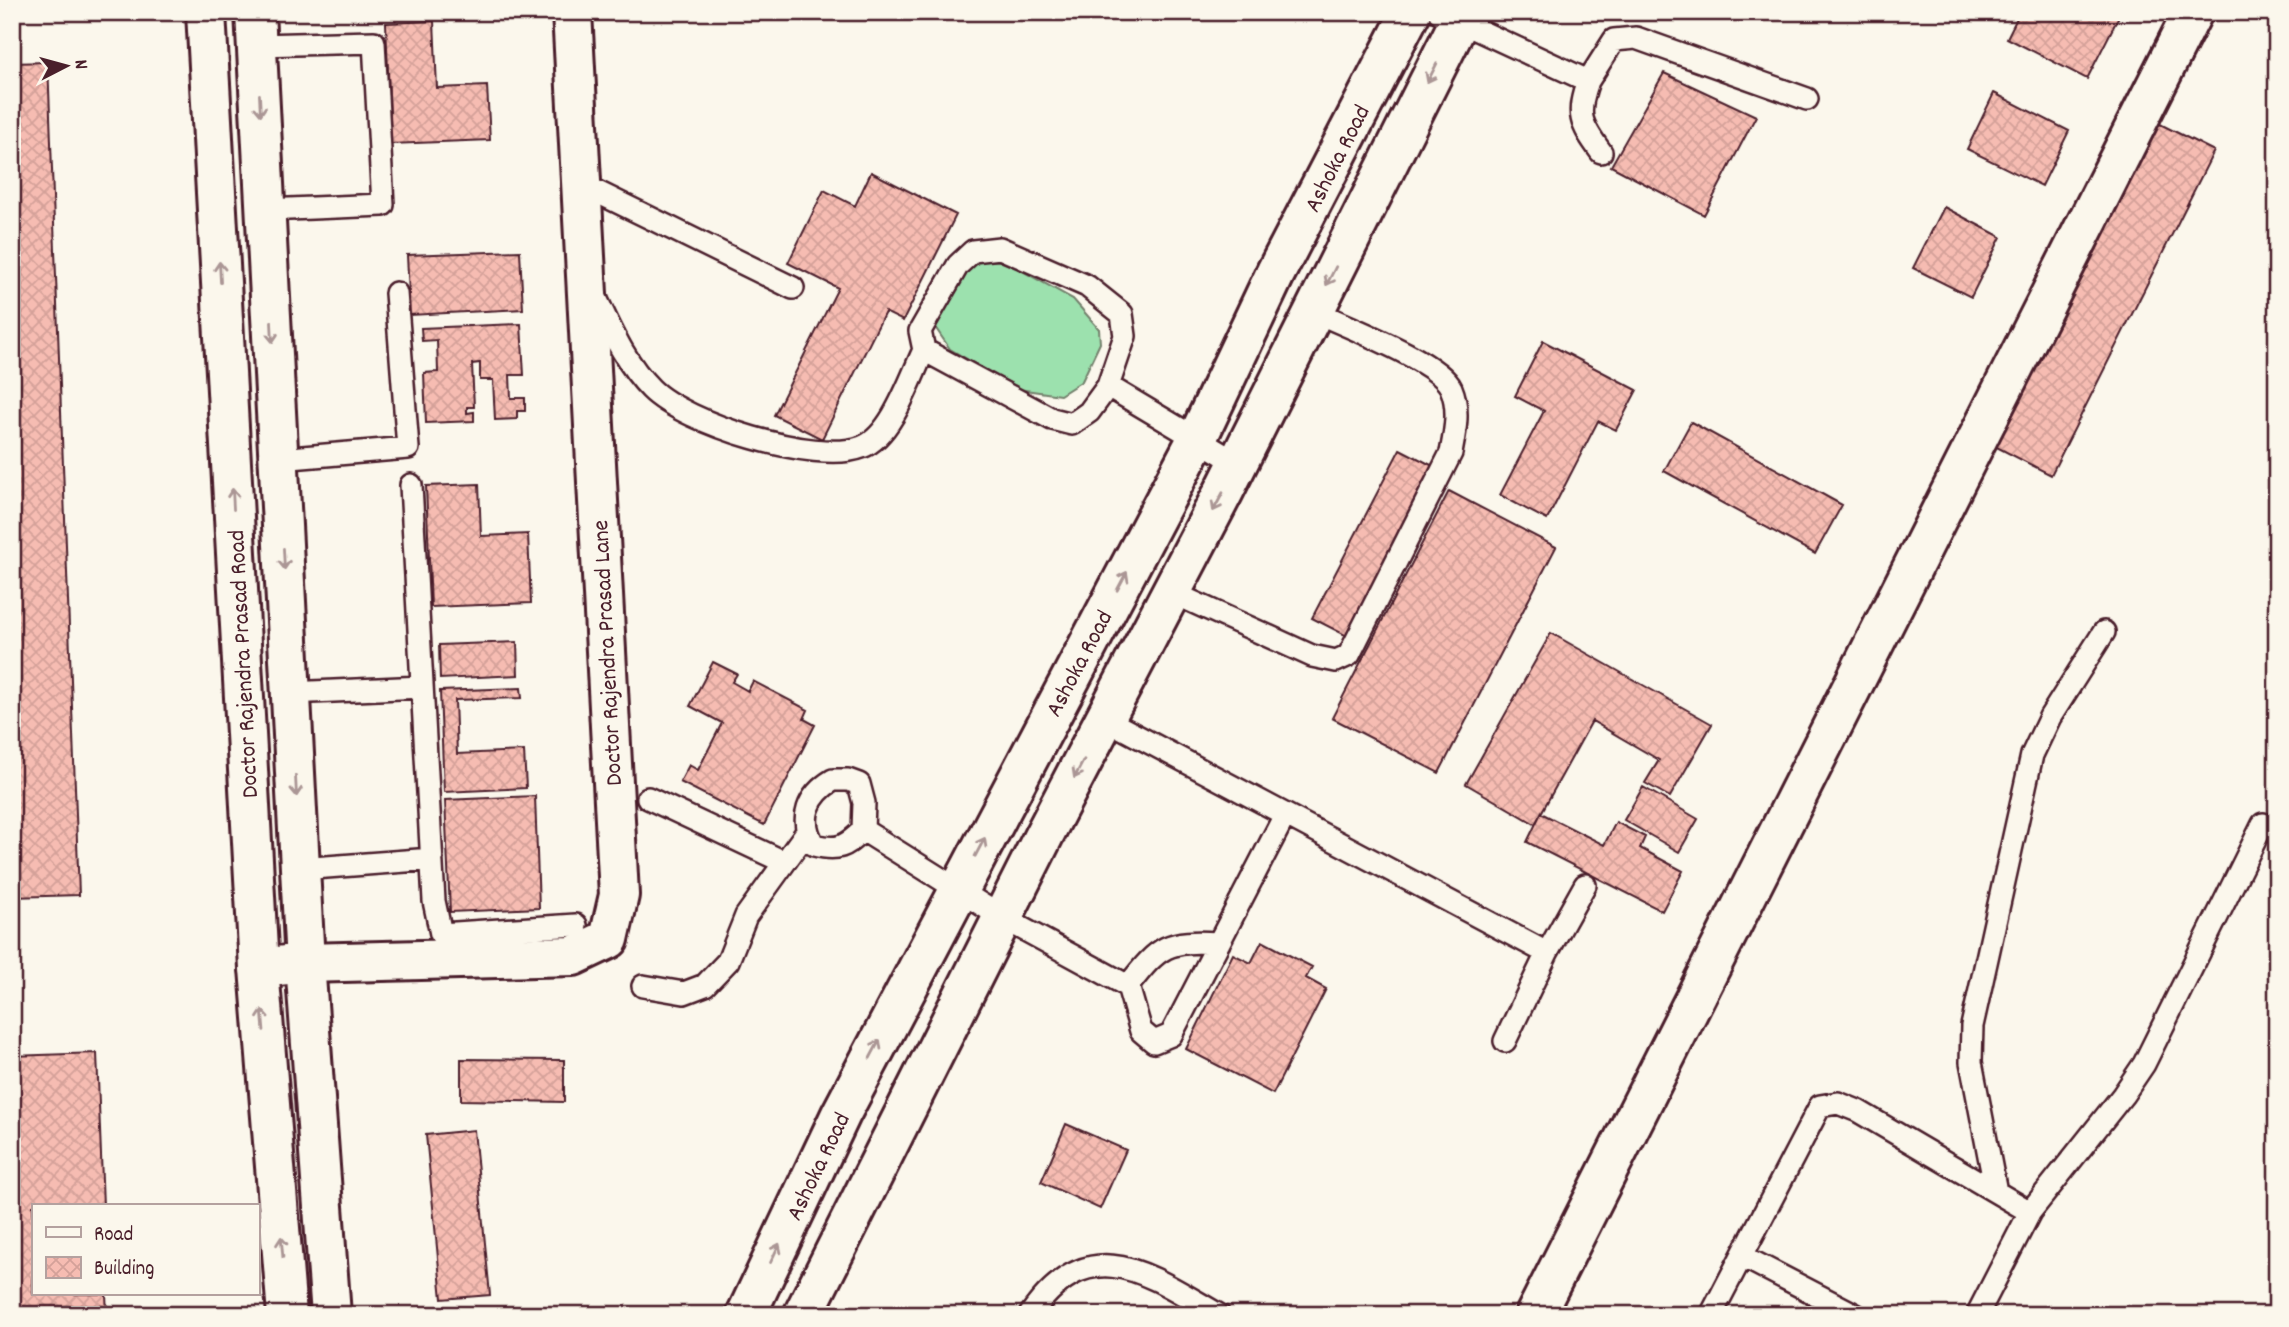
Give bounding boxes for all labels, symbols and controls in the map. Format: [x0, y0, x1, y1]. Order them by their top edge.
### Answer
north arrow [32, 32, 102, 102]
text: N [66, 59, 93, 71]
one-way arrow [1425, 62, 1439, 83]
one-way arrow [254, 93, 267, 116]
street label: Ashoka Road [1297, 100, 1380, 219]
one-way arrow [214, 261, 227, 284]
one-way arrow [1323, 265, 1337, 286]
one-way arrow [266, 320, 279, 343]
one-way arrow [226, 489, 239, 511]
one-way arrow [1211, 491, 1224, 512]
street label: Doctor Rajendra Prasad Lane [585, 519, 633, 787]
street label: Doctor Rajendra Prasad Road [221, 529, 269, 799]
one-way arrow [278, 547, 291, 570]
one-way arrow [1115, 571, 1129, 592]
street label: Ashoka Road [1038, 605, 1123, 724]
one-way arrow [1071, 758, 1085, 778]
one-way arrow [289, 775, 302, 798]
one-way arrow [974, 837, 988, 858]
one-way arrow [256, 1009, 269, 1032]
one-way arrow [869, 1039, 883, 1060]
street label: Ashoka Road [779, 1108, 860, 1227]
legend [32, 1204, 259, 1296]
text: Road [94, 1221, 133, 1251]
one-way arrow [275, 1236, 288, 1259]
one-way arrow [769, 1243, 782, 1264]
text: Building [94, 1255, 154, 1285]

